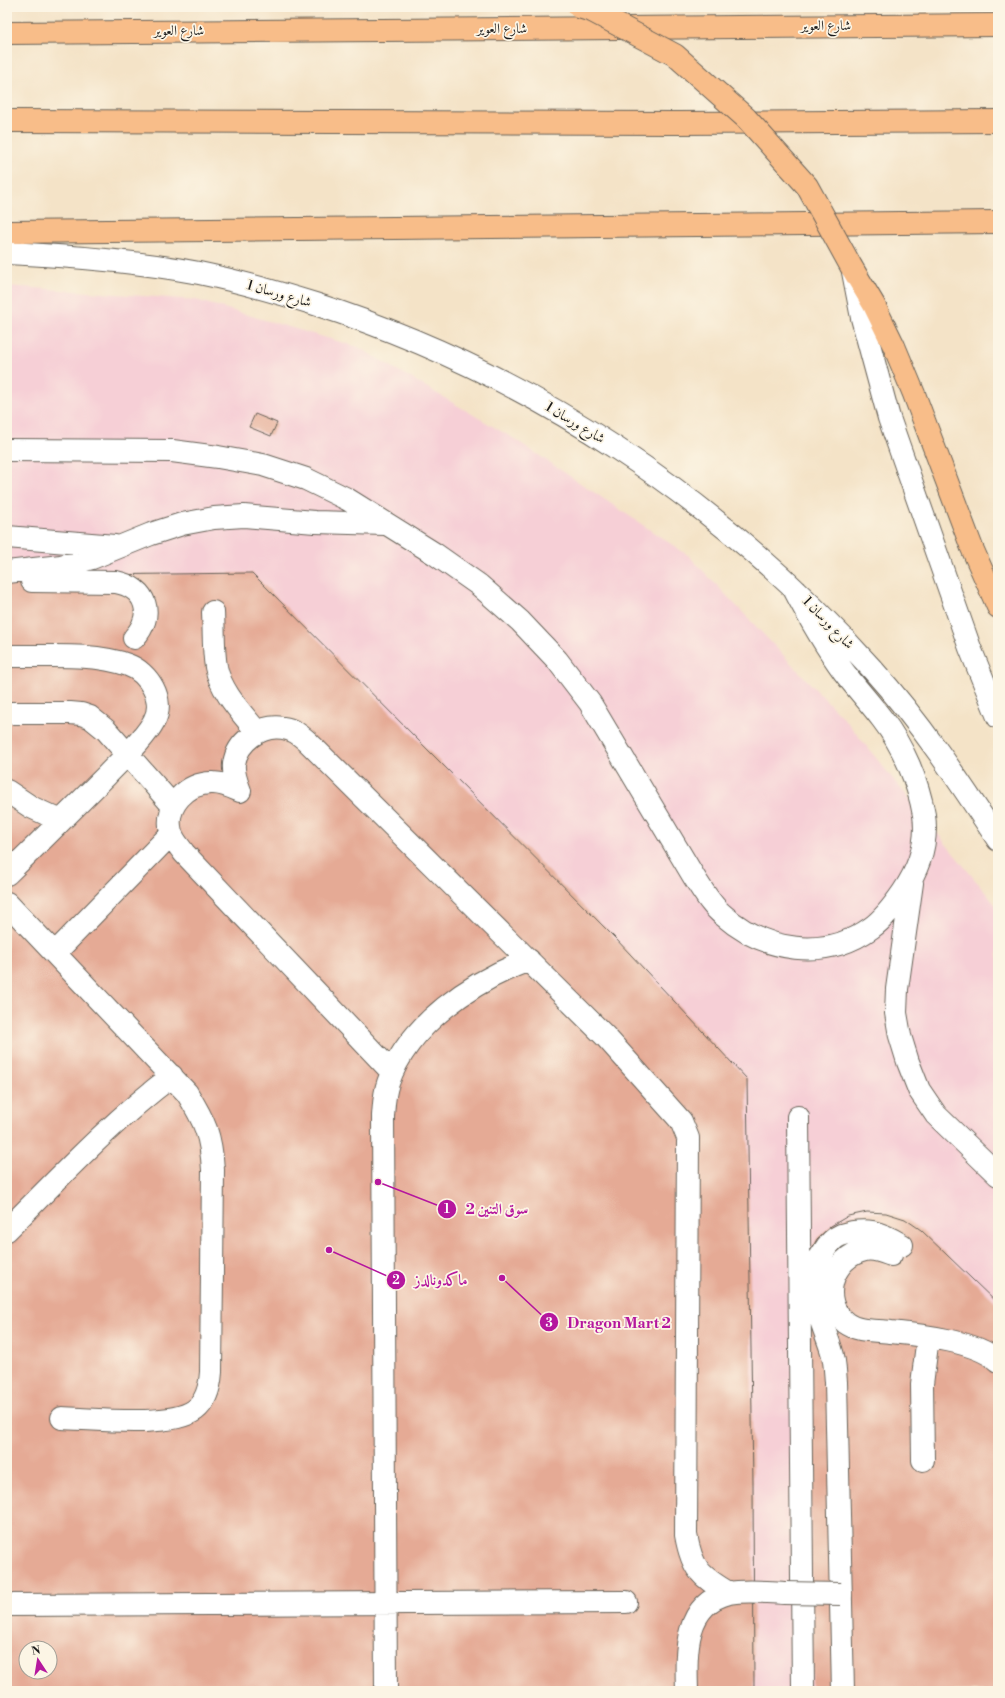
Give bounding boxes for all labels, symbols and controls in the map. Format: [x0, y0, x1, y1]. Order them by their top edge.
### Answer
street label: شارع العوير [799, 17, 851, 37]
street label: شارع العوير [475, 20, 527, 40]
street label: شارع العوير [152, 22, 204, 42]
street label: شارع ورسان 1 [244, 276, 313, 314]
street label: شارع ورسان 1 [541, 398, 608, 450]
street label: شارع ورسان 1 [797, 593, 858, 655]
callout: سوق التنين 2 [437, 1196, 536, 1223]
text: سوق التنين 2 [466, 1200, 528, 1219]
text: 1 [444, 1202, 450, 1217]
callout: ماكدونالدز [386, 1266, 475, 1293]
text: ماكدونالدز [412, 1271, 468, 1290]
text: 2 [392, 1273, 400, 1288]
callout: Dragon Mart 2 [539, 1309, 679, 1336]
text: Dragon Mart 2 [567, 1314, 671, 1333]
text: 3 [545, 1316, 553, 1331]
north arrow [18, 1640, 58, 1680]
text: N [30, 1643, 42, 1659]

